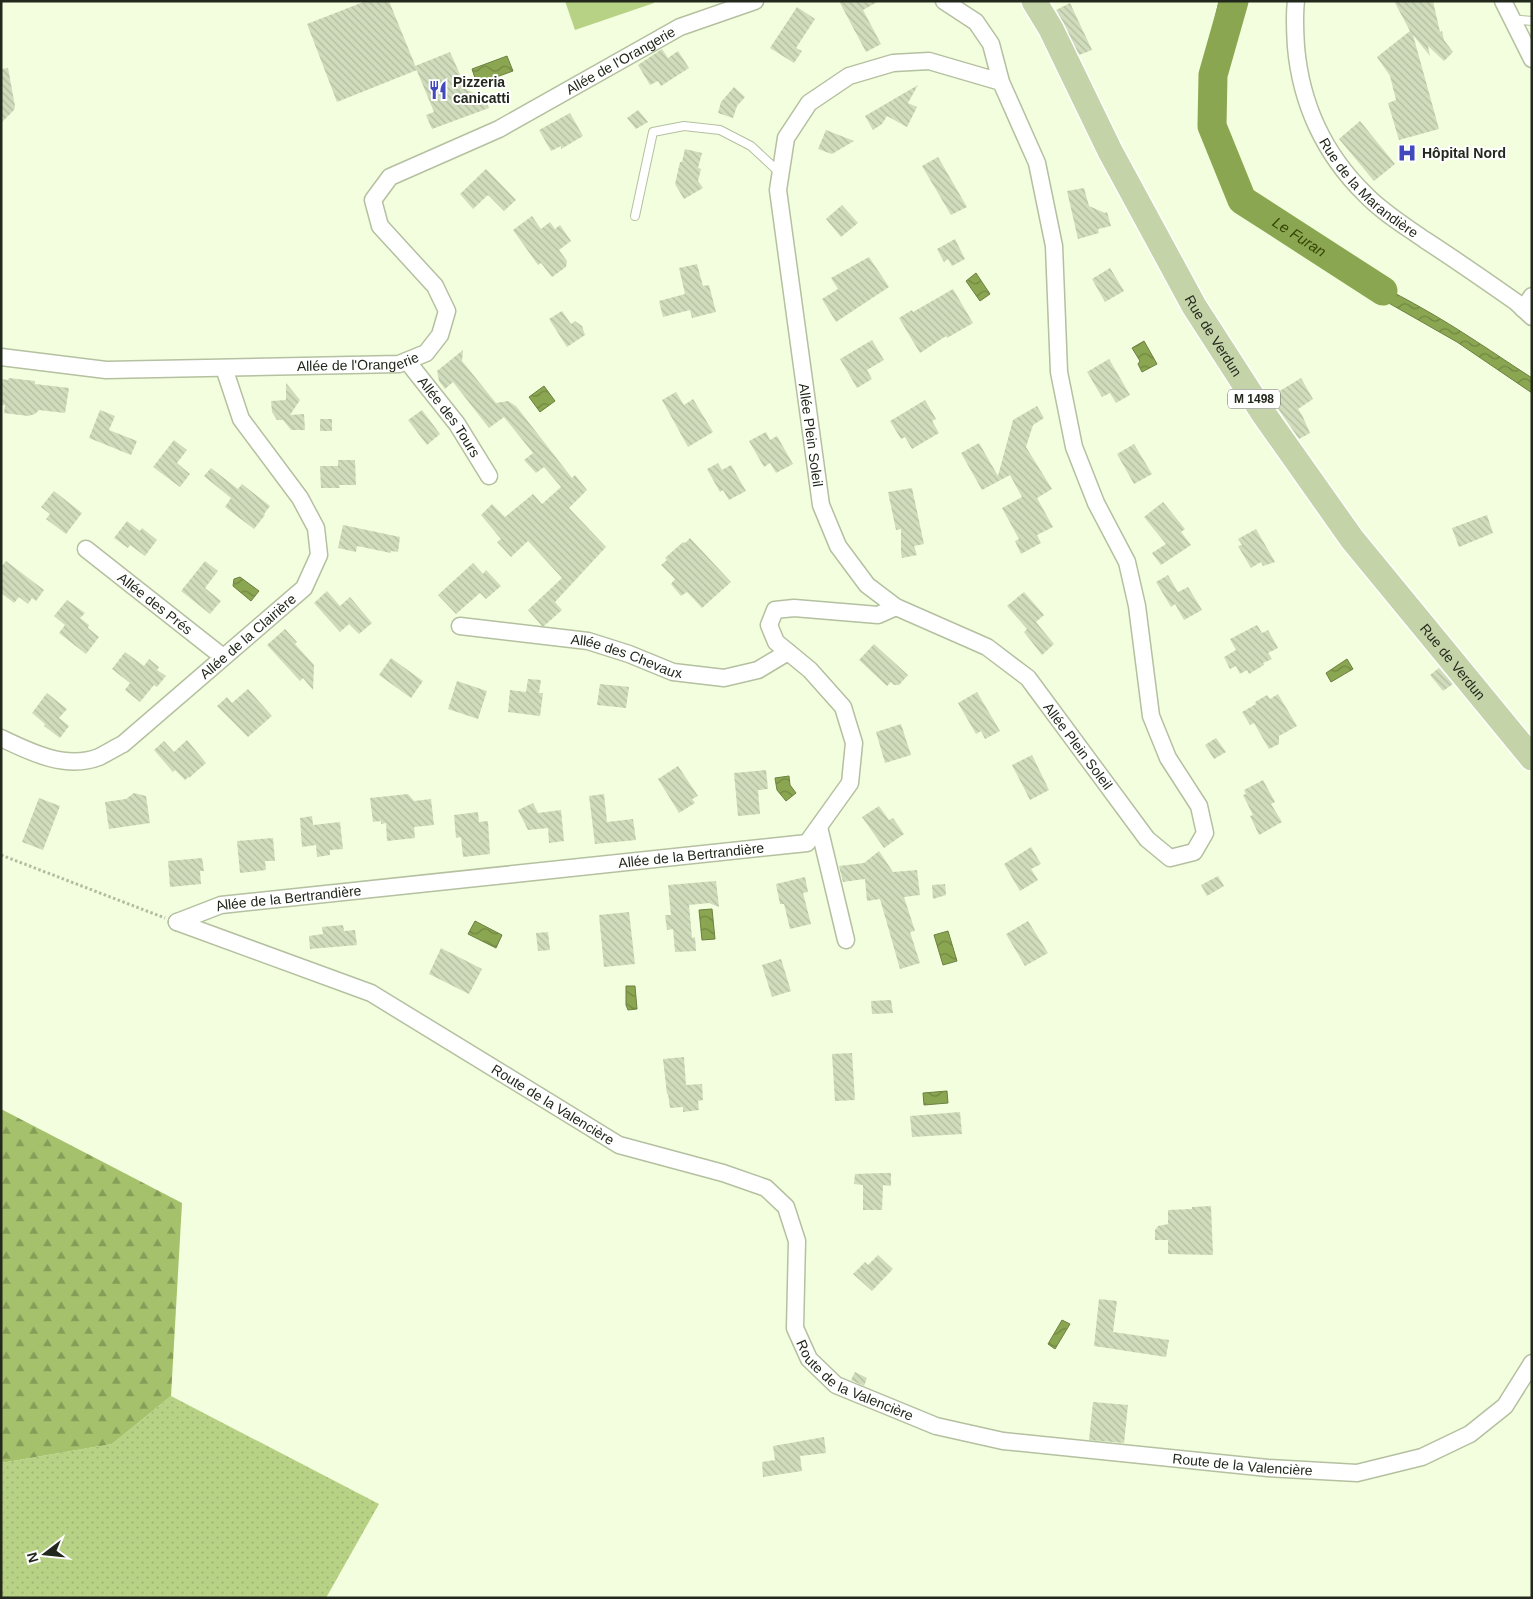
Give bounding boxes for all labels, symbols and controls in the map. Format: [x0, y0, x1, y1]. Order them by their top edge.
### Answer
street label: Allée de l'Orangerie [563, 23, 678, 98]
place label: Pizzeria canicatti [453, 74, 510, 106]
restaurant icon: Pizzeria canicatti [427, 79, 449, 101]
street label: Rue de la Marandière [1316, 135, 1421, 241]
hospital icon: Hôpital Nord [1396, 142, 1418, 164]
place label: Hôpital Nord [1422, 145, 1506, 161]
water label: Le Furan [1270, 213, 1329, 260]
street label: Rue de Verdun [1182, 292, 1245, 379]
street label: Allée de l'Orangerie [297, 349, 421, 374]
street label: Allée des Tours [415, 373, 483, 460]
street label: Allée Plein Soleil [796, 382, 826, 488]
road number: M 1498 [1228, 389, 1280, 408]
street label: Allée des Prés [115, 569, 196, 638]
street label: Allée de la Clairière [197, 590, 299, 682]
street label: Rue de Verdun [1417, 621, 1489, 703]
street label: Allée des Chevaux [570, 631, 683, 681]
street label: Allée Plein Soleil [1040, 700, 1116, 792]
street label: Allée de la Bertrandière [618, 840, 765, 871]
street label: Allée de la Bertrandière [213, 882, 362, 914]
street label: Route de la Valencière [489, 1061, 617, 1148]
street label: Route de la Valencière [793, 1337, 916, 1424]
street label: Route de la Valencière [1172, 1450, 1313, 1479]
north arrow [20, 1529, 70, 1579]
text: N [23, 1551, 42, 1565]

